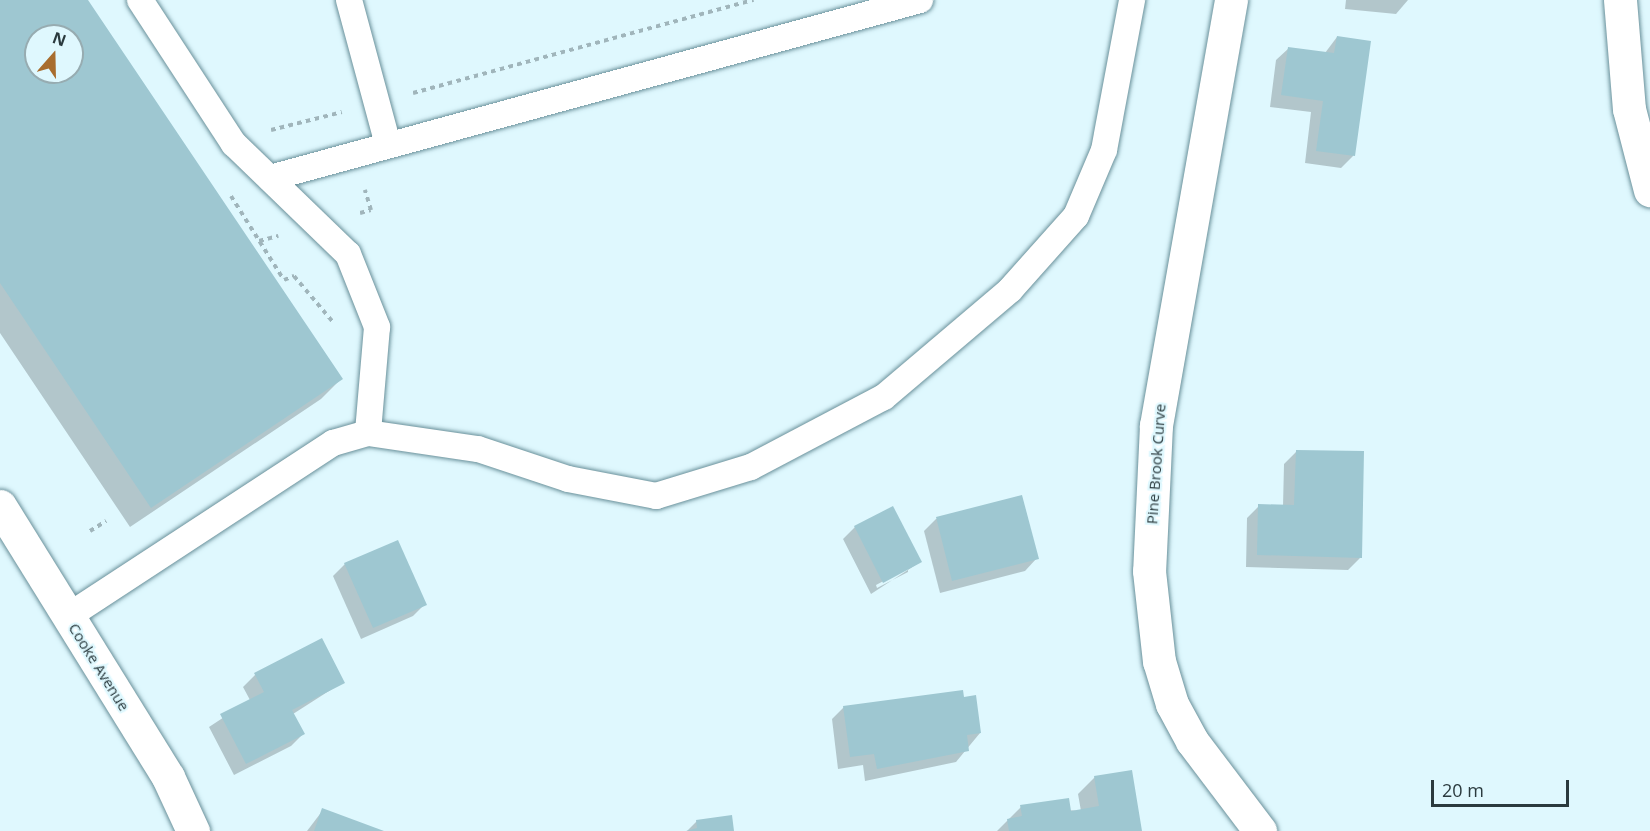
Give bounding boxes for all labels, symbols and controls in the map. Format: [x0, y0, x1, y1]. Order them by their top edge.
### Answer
north arrow [24, 24, 84, 84]
text: N [50, 26, 69, 52]
street label: Pine Brook Curve [1143, 403, 1169, 525]
street label: Cooke Avenue [65, 620, 133, 714]
scale bar [1434, 768, 1572, 806]
text: 20 m [1442, 778, 1484, 802]

